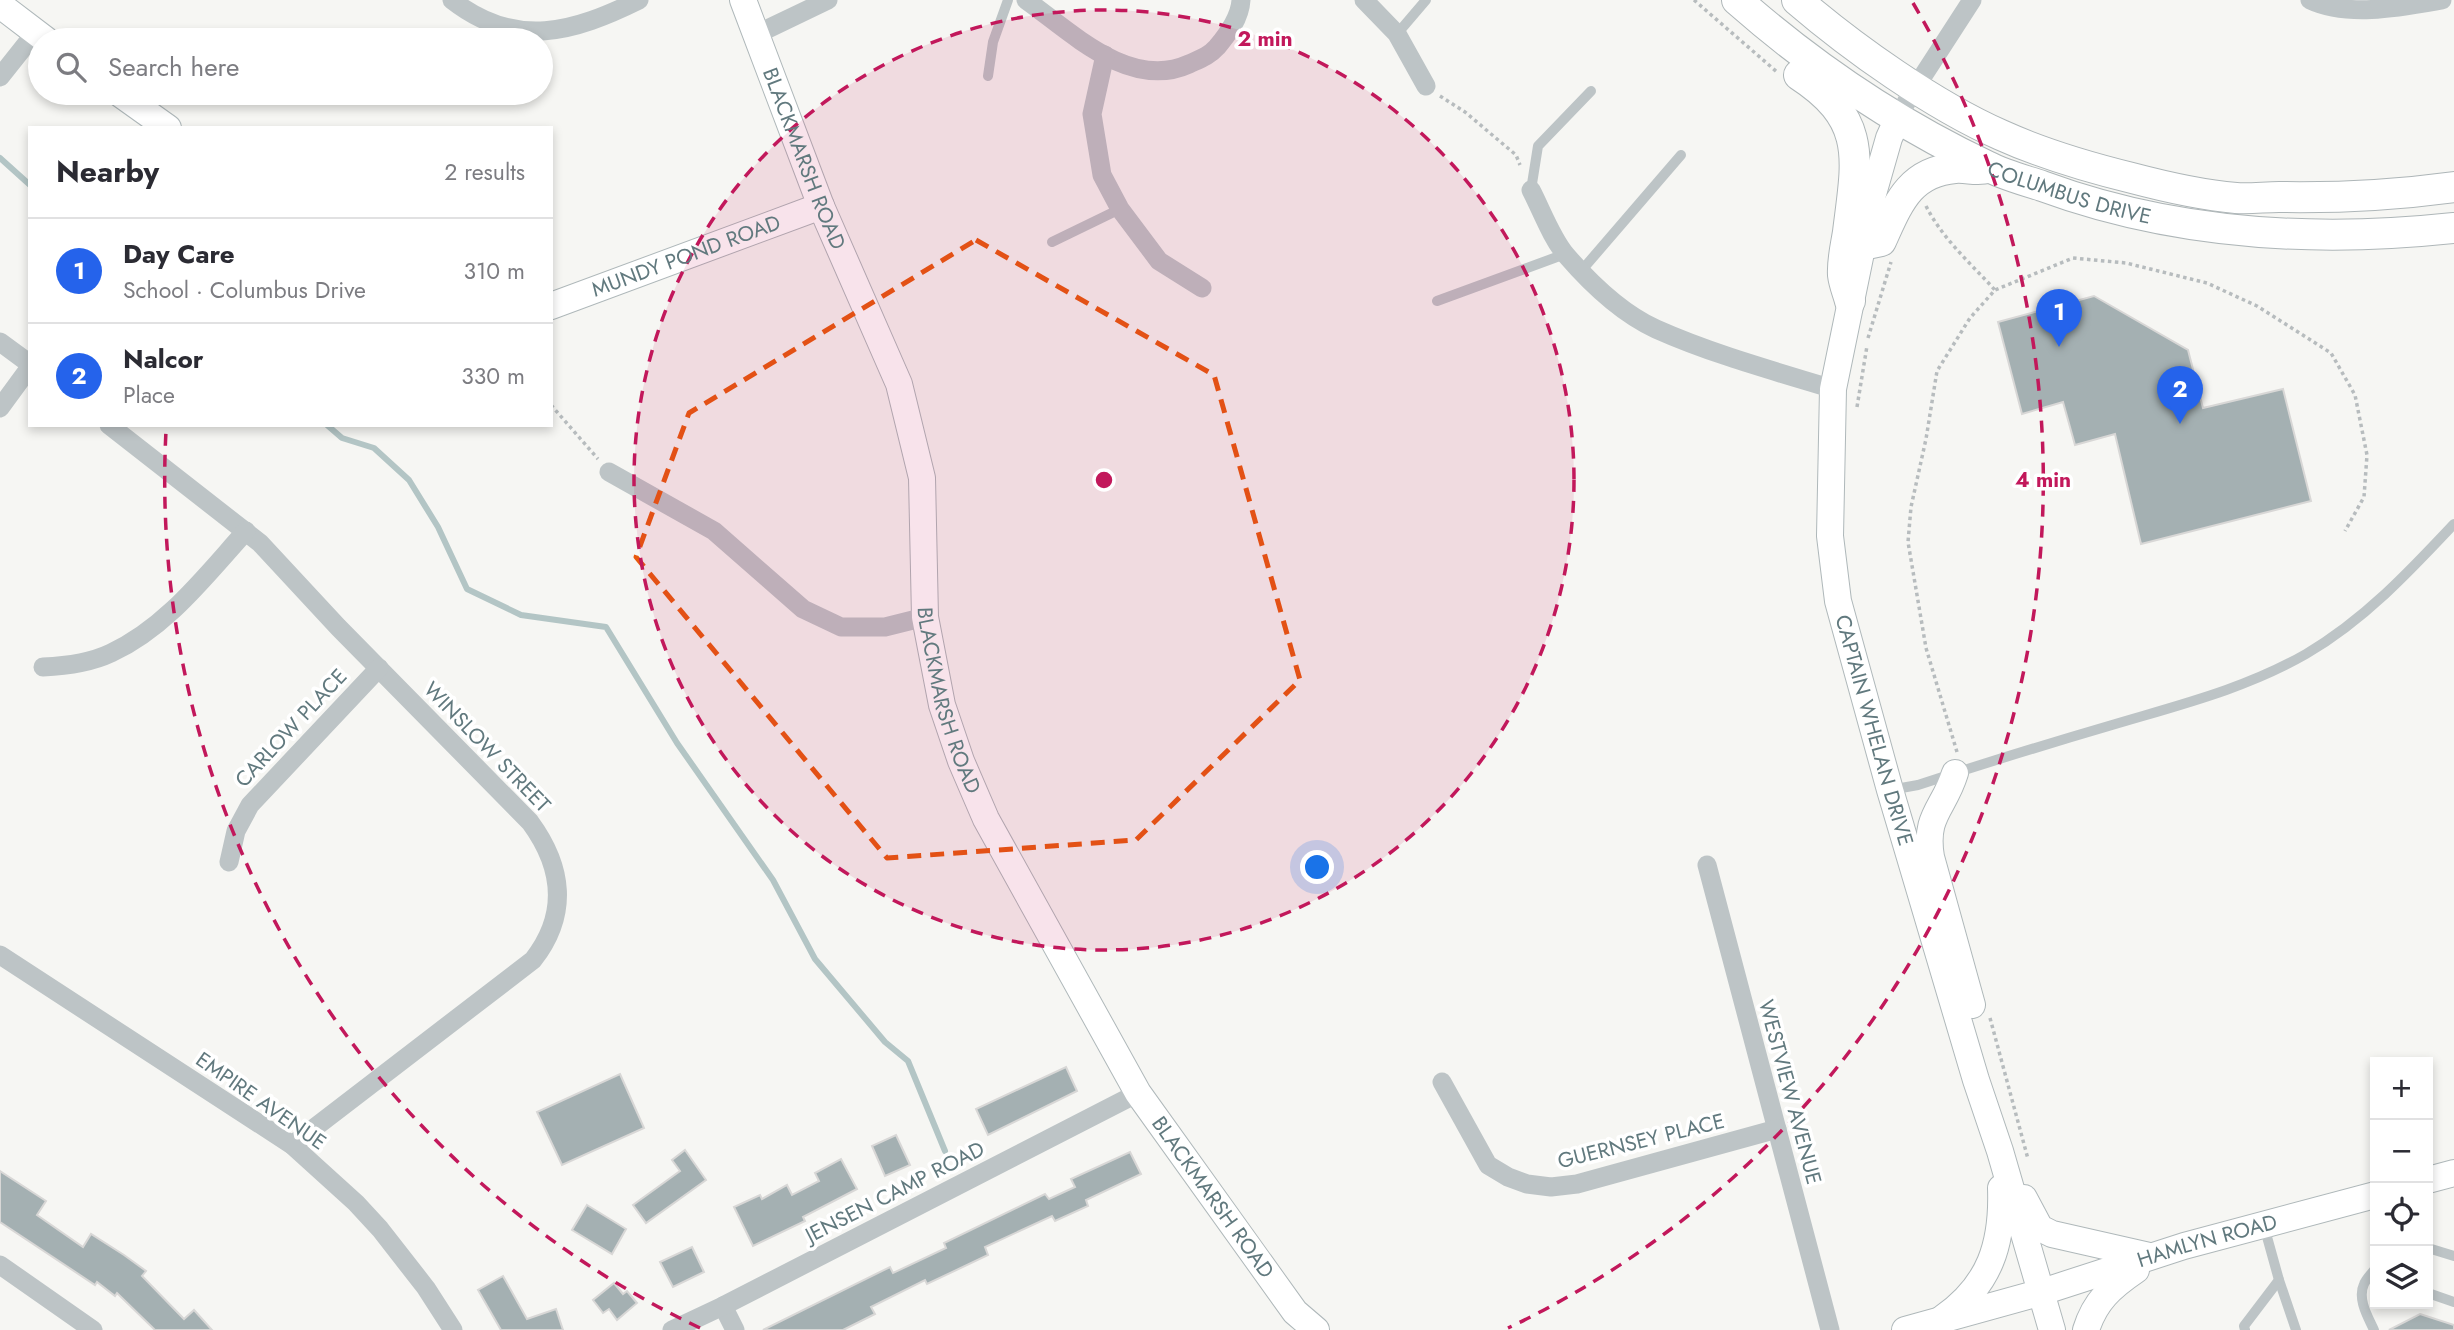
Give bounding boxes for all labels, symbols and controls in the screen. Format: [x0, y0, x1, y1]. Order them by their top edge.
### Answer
text: 2 min [1237, 24, 1293, 54]
search box [28, 28, 553, 105]
icon: search [52, 48, 90, 86]
text: Search here [108, 48, 240, 86]
street label: BLACKMARSH ROAD [755, 64, 853, 254]
text: Nearby [56, 150, 159, 193]
street label: COLUMBUS DRIVE [1983, 153, 2154, 232]
text: 2 results [444, 155, 525, 189]
street label: MUNDY POND ROAD [587, 207, 785, 305]
text: Day Care [123, 235, 235, 273]
text: 1 [73, 254, 85, 288]
text: 310 m [463, 254, 525, 288]
text: School · Columbus Drive [123, 273, 366, 307]
pin: 1 [2036, 289, 2082, 347]
text: Nalcor [123, 340, 204, 378]
text: 2 [71, 359, 87, 393]
text: 330 m [461, 359, 525, 393]
pin: 2 [2157, 366, 2203, 424]
text: Place [123, 378, 175, 412]
text: 4 min [2015, 465, 2071, 495]
centre of rings [1092, 468, 1116, 492]
street label: BLACKMARSH ROAD [910, 607, 988, 798]
street label: CAPTAIN WHELAN DRIVE [1827, 611, 1921, 849]
street label: CARLOW PLACE [228, 662, 354, 794]
street label: WINSLOW STREET [417, 675, 558, 819]
your location [1300, 850, 1334, 884]
street label: WESTVIEW AVENUE [1751, 996, 1829, 1188]
street label: EMPIRE AVENUE [190, 1045, 332, 1157]
map controls [2370, 1057, 2433, 1309]
button: + [2370, 1057, 2433, 1120]
street label: GUERNSEY PLACE [1554, 1106, 1728, 1176]
street label: BLACKMARSH ROAD [1144, 1110, 1281, 1284]
button: − [2370, 1120, 2433, 1183]
street label: JENSEN CAMP ROAD [798, 1134, 990, 1251]
button: locate [2370, 1183, 2433, 1246]
street label: HAMLYN ROAD [2133, 1207, 2280, 1275]
button: layers [2370, 1246, 2433, 1309]

